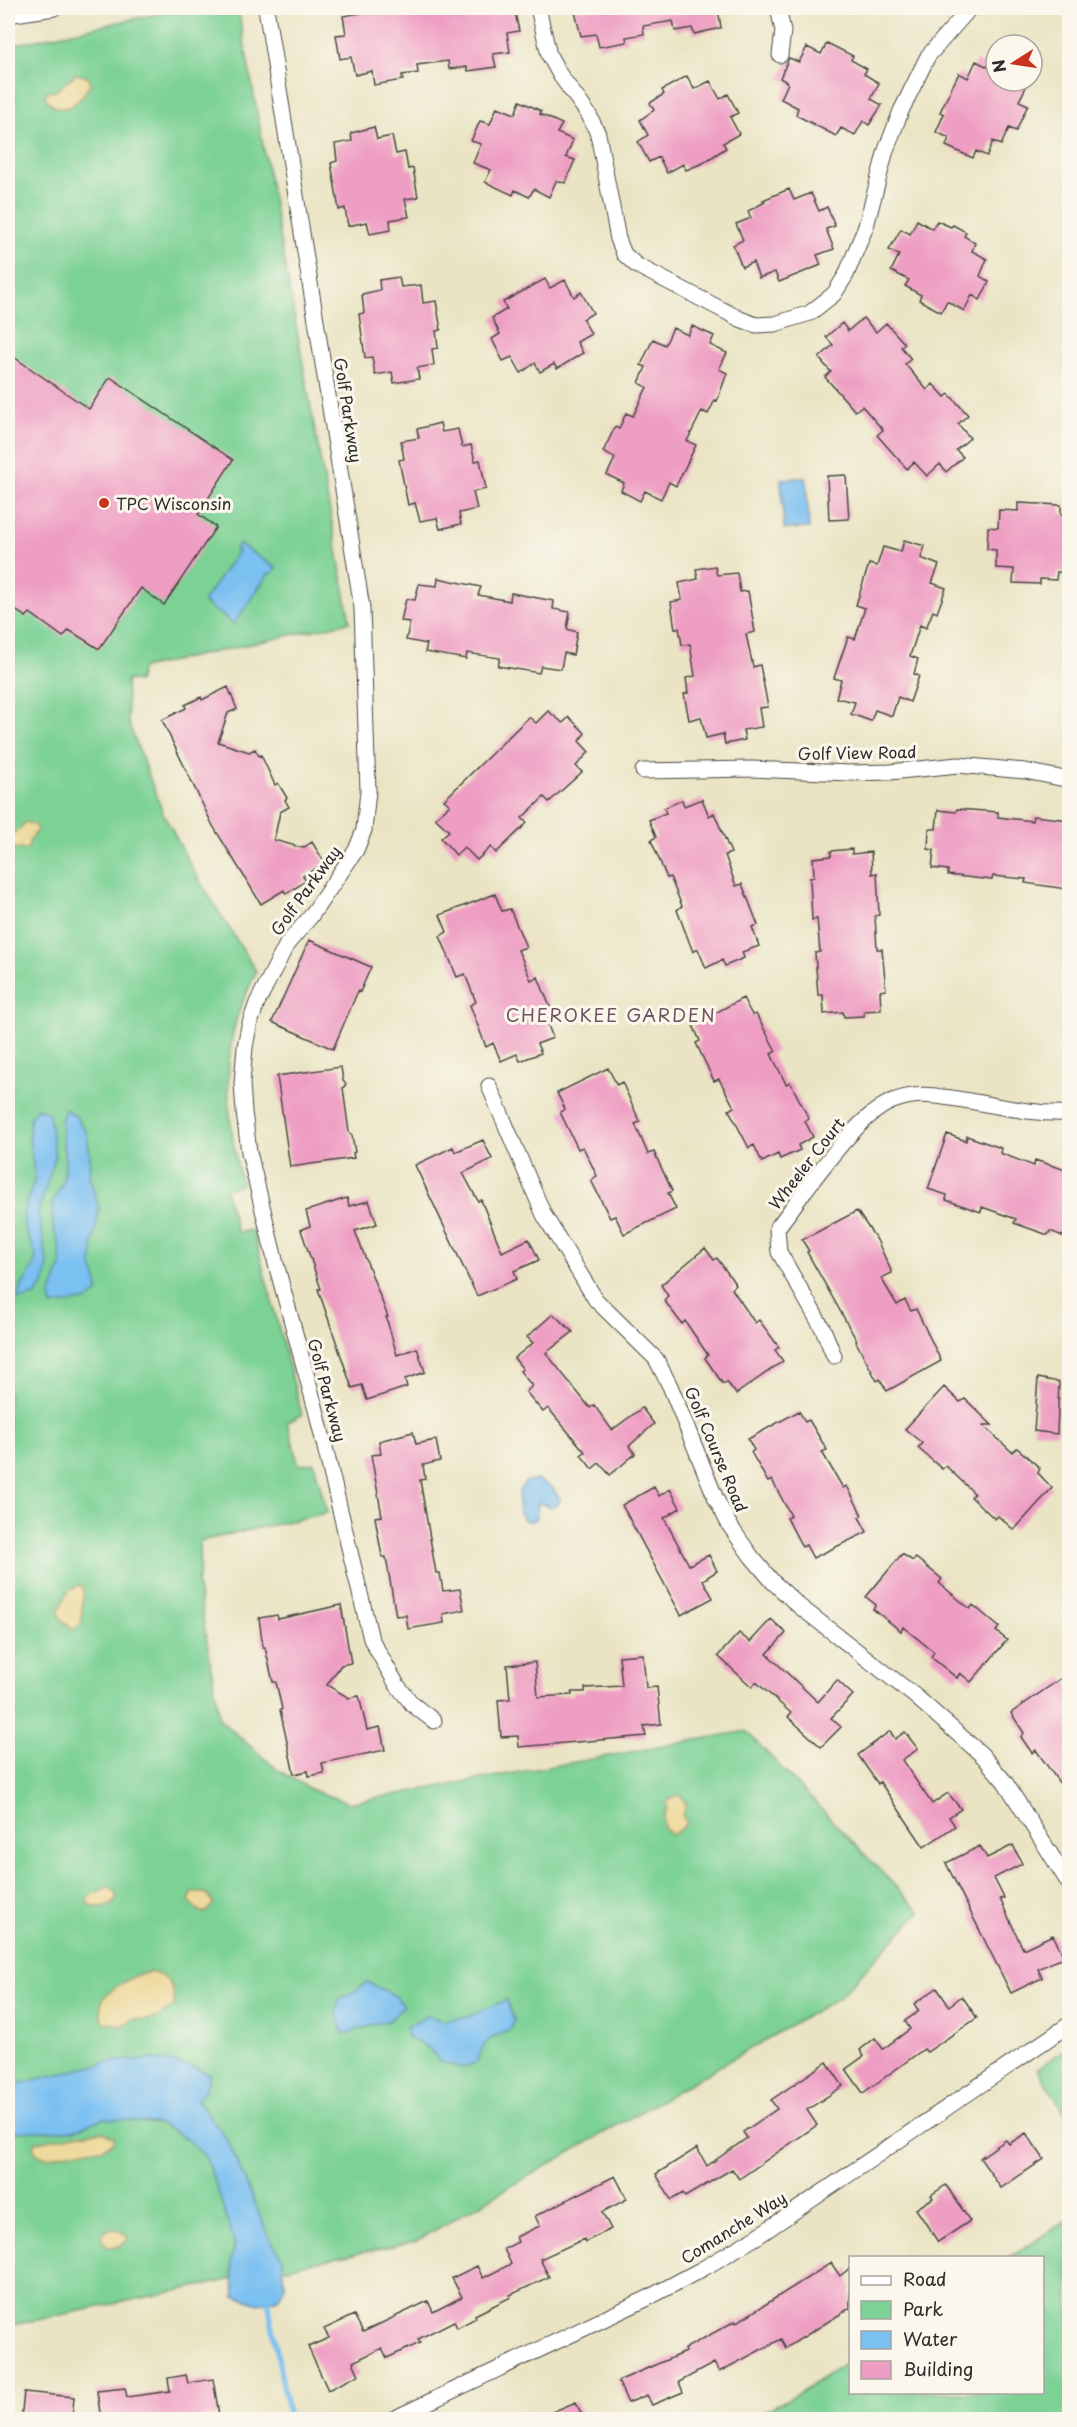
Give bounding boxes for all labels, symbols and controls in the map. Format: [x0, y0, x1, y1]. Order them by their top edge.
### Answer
north arrow [984, 33, 1044, 93]
text: N [985, 58, 1011, 75]
street label: Golf Parkway [329, 356, 369, 464]
place label: TPC Wisconsin [116, 491, 231, 515]
marker: TPC Wisconsin [97, 496, 111, 510]
street label: Golf View Road [797, 739, 917, 765]
street label: Golf Parkway [264, 840, 346, 940]
district label: CHEROKEE GARDEN [506, 1001, 716, 1028]
street label: Wheeler Court [762, 1111, 850, 1214]
street label: Golf Parkway [303, 1336, 353, 1444]
street label: Golf Course Road [680, 1382, 754, 1516]
street label: Comanche Way [676, 2185, 790, 2269]
legend [849, 2256, 1044, 2394]
text: Road [903, 2265, 947, 2292]
text: Park [903, 2295, 943, 2322]
text: Water [903, 2325, 958, 2352]
text: Building [903, 2355, 973, 2382]

